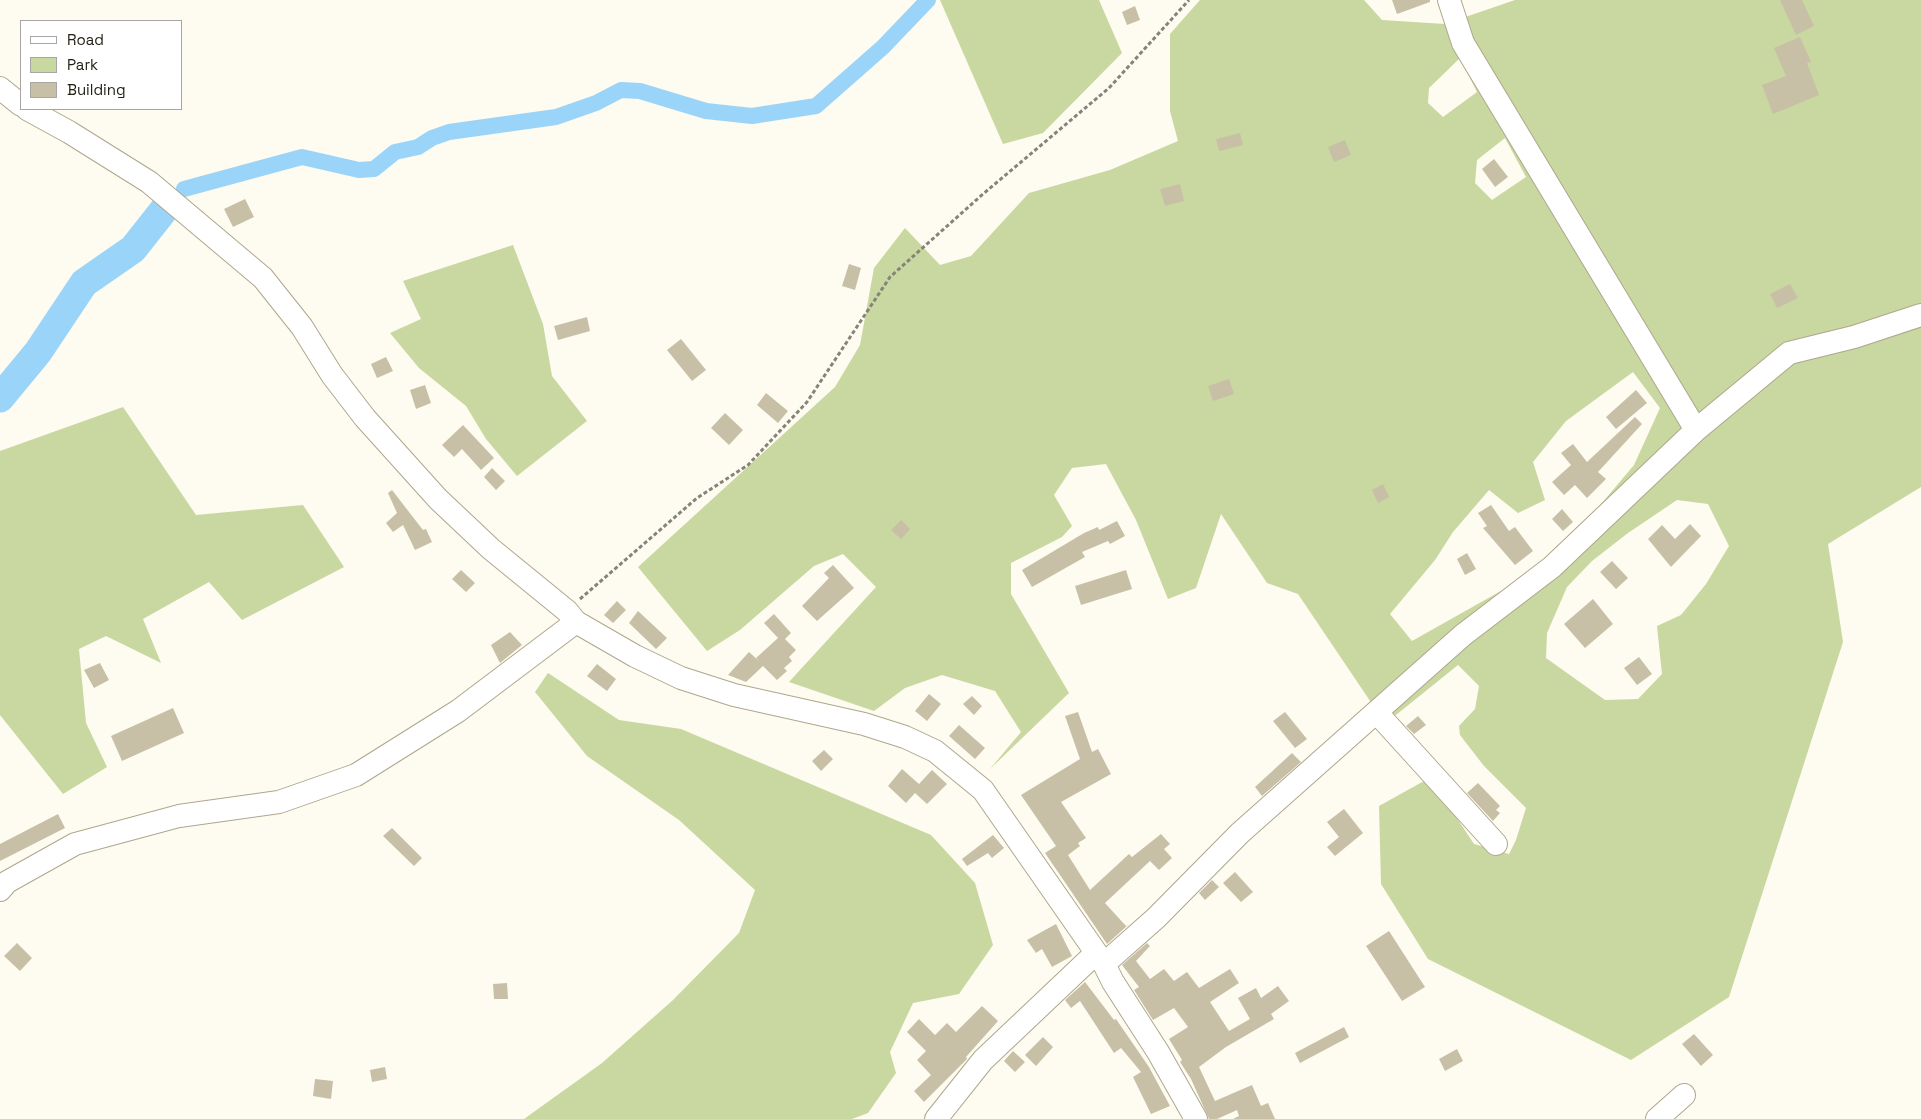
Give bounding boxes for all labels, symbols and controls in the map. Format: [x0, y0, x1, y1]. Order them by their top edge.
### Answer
legend [20, 20, 182, 110]
text: Road [67, 30, 104, 49]
text: Park [67, 55, 98, 74]
text: Building [67, 80, 126, 99]

